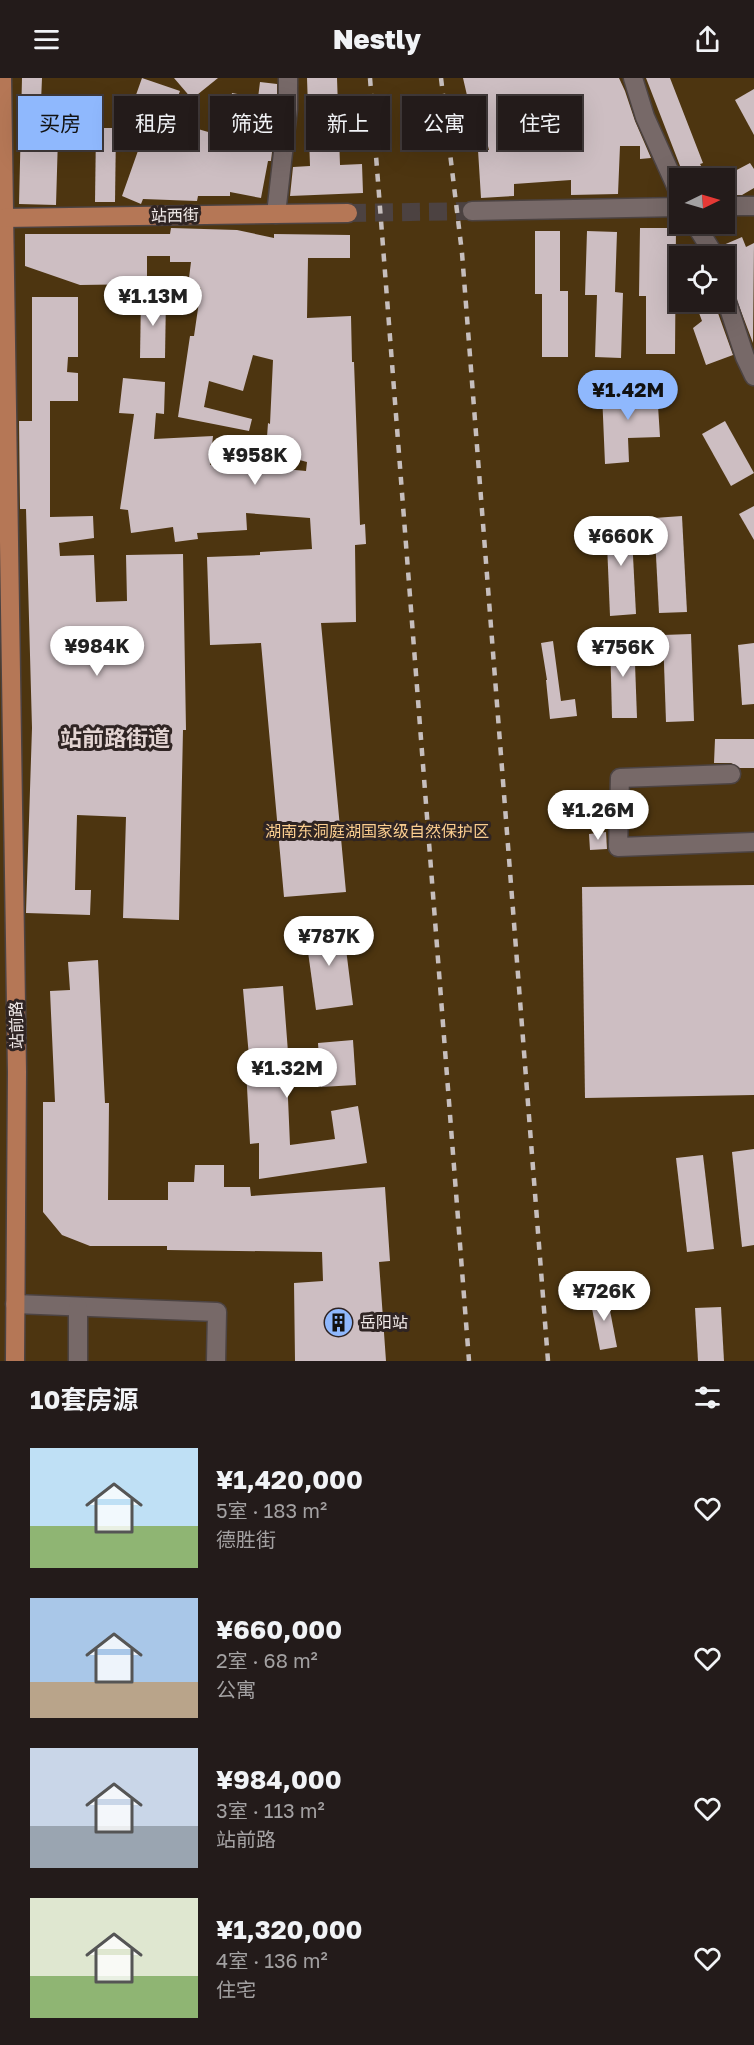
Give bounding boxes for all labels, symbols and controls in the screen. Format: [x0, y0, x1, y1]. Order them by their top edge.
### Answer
icon: menu [30, 23, 63, 56]
text: Nestly [333, 23, 421, 55]
icon: share [691, 23, 724, 56]
chip: 买房 [18, 96, 102, 150]
chip: 租房 [114, 96, 198, 150]
chip: 筛选 [210, 96, 294, 150]
chip: 新上 [306, 96, 390, 150]
chip: 公寓 [402, 96, 486, 150]
chip: 住宅 [498, 96, 582, 150]
north arrow [669, 168, 735, 234]
map controls [669, 168, 735, 312]
street label: 站西街 [151, 205, 199, 225]
button: locate [669, 246, 735, 312]
pin: ¥1.13M [104, 276, 202, 327]
text: ¥1.13M [118, 283, 188, 307]
pin: ¥1.42M [579, 370, 677, 421]
text: ¥1.42M [592, 377, 664, 401]
pin: ¥958K [213, 435, 297, 486]
text: ¥958K [222, 442, 288, 466]
pin: ¥660K [579, 516, 663, 567]
text: ¥660K [588, 523, 654, 547]
pin: ¥984K [55, 626, 139, 677]
pin: ¥756K [581, 627, 665, 678]
text: ¥984K [64, 633, 130, 657]
text: ¥756K [591, 634, 655, 658]
district label: 站前路街道 [60, 724, 170, 751]
pin: ¥1.26M [549, 790, 647, 841]
text: ¥1.26M [562, 797, 634, 821]
park label: 湖南东洞庭湖国家级自然保护区 [265, 821, 489, 841]
pin: ¥787K [287, 916, 371, 967]
text: ¥787K [298, 923, 360, 947]
street label: 站前路 [6, 1001, 26, 1049]
pin: ¥1.32M [238, 1048, 336, 1099]
text: ¥1.32M [251, 1055, 323, 1079]
pin: ¥726K [562, 1271, 646, 1322]
text: ¥726K [572, 1278, 636, 1302]
building icon: 岳阳站 [323, 1306, 355, 1338]
place label: 岳阳站 [360, 1312, 408, 1332]
icon: filters [691, 1381, 724, 1414]
text: 10套房源 [30, 1384, 138, 1415]
text: ¥1,420,000 [216, 1464, 363, 1495]
icon: home [78, 1472, 150, 1544]
icon: heart [691, 1492, 724, 1525]
text: 5室 · 183 m² [216, 1498, 327, 1522]
text: 德胜街 [216, 1527, 276, 1551]
text: ¥660,000 [216, 1614, 342, 1645]
icon: home [78, 1622, 150, 1694]
icon: heart [691, 1642, 724, 1675]
text: 2室 · 68 m² [216, 1648, 318, 1672]
text: 公寓 [216, 1677, 256, 1701]
text: ¥984,000 [216, 1764, 342, 1795]
icon: home [78, 1772, 150, 1844]
icon: heart [691, 1792, 724, 1825]
text: 3室 · 113 m² [216, 1798, 325, 1822]
text: 站前路 [216, 1827, 276, 1851]
text: ¥1,320,000 [216, 1914, 363, 1945]
icon: home [78, 1922, 150, 1994]
icon: heart [691, 1942, 724, 1975]
text: 4室 · 136 m² [216, 1948, 328, 1972]
text: 住宅 [216, 1977, 256, 2001]

